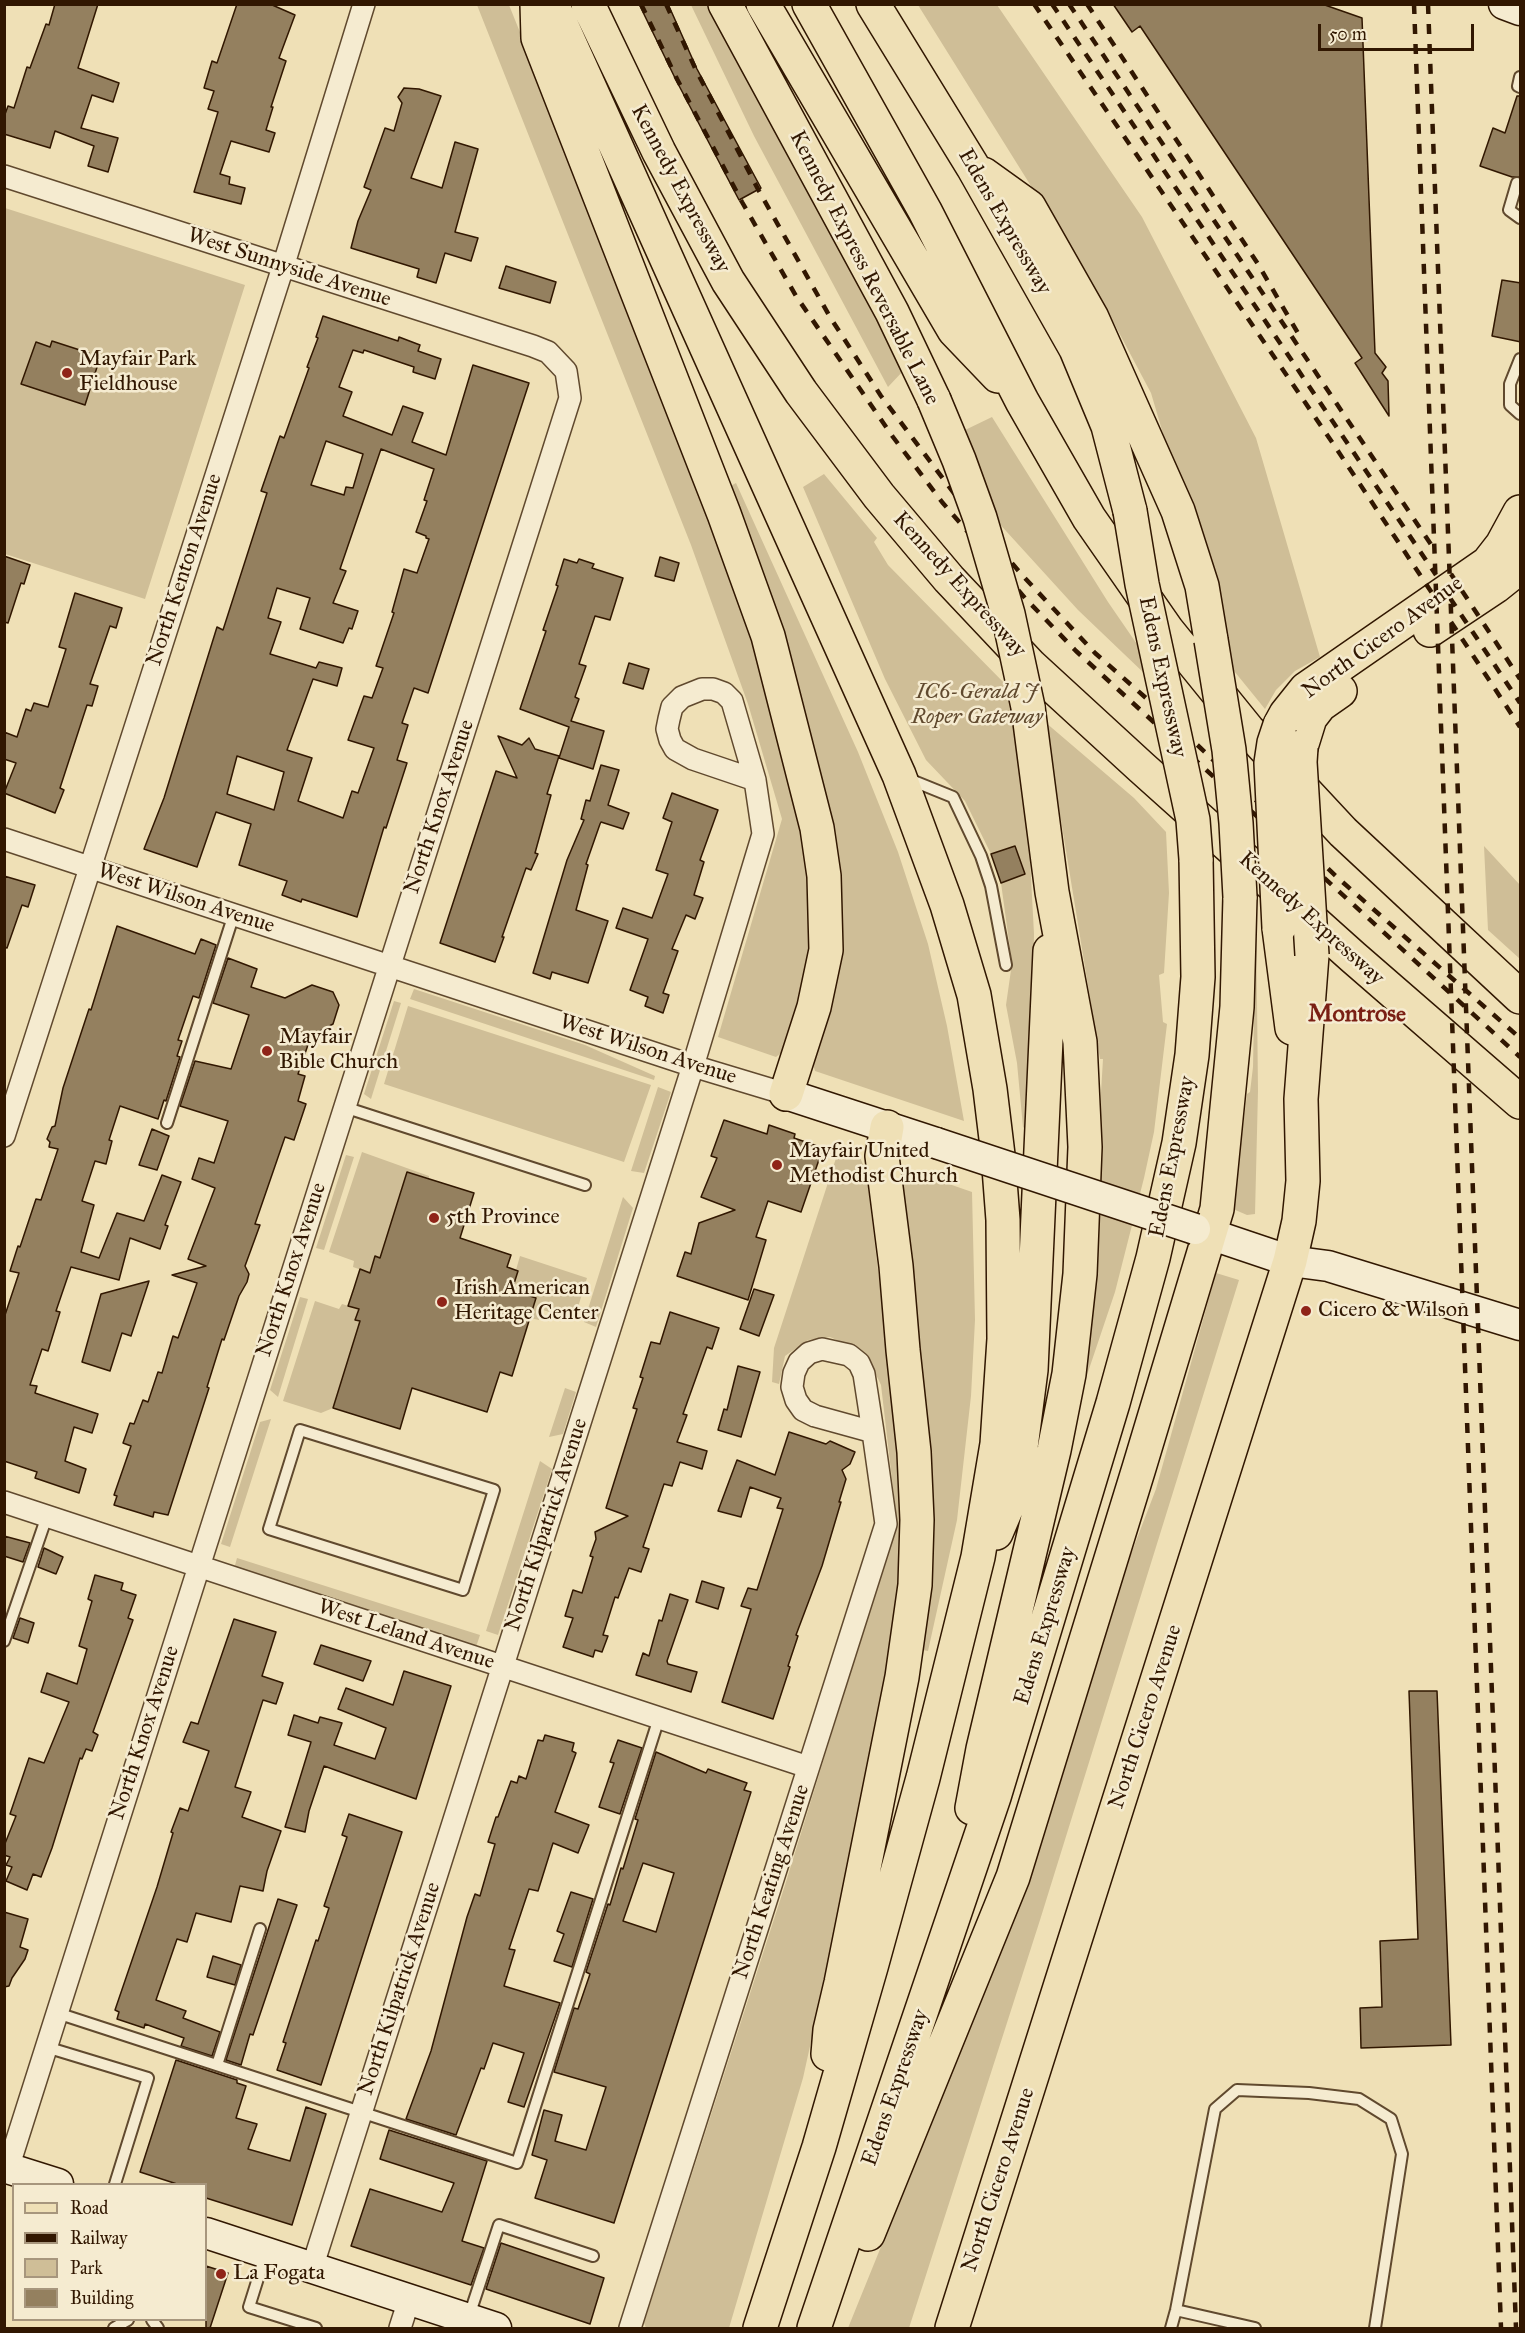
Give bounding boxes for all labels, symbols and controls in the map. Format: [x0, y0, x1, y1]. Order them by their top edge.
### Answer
scale bar [1321, 12, 1477, 50]
text: 50 m [1329, 23, 1367, 45]
street label: Kennedy Expressway [624, 100, 736, 278]
street label: Kennedy Express Reversable Lane [783, 126, 945, 410]
street label: Edens Expressway [952, 144, 1056, 300]
street label: West Sunnyside Avenue [184, 223, 394, 313]
place label: Mayfair Park Fieldhouse [79, 347, 197, 398]
marker: Mayfair Park Fieldhouse [60, 366, 74, 380]
street label: North Kenton Avenue [141, 471, 229, 669]
street label: Kennedy Expressway [887, 507, 1031, 663]
street label: North Cicero Avenue [1298, 571, 1468, 705]
street label: Edens Expressway [1132, 594, 1192, 760]
park label: IC6-Gerald J Roper Gateway [911, 680, 1043, 732]
street label: North Knox Avenue [399, 717, 481, 897]
street label: Kennedy Expressway [1233, 847, 1389, 991]
street label: West Wilson Avenue [94, 858, 278, 940]
district label: Montrose [1308, 1001, 1406, 1029]
street label: West Wilson Avenue [556, 1009, 740, 1091]
place label: Mayfair Bible Church [279, 1025, 398, 1076]
marker: Mayfair Bible Church [260, 1044, 274, 1058]
street label: Edens Expressway [1144, 1074, 1202, 1240]
place label: Mayfair United Methodist Church [789, 1139, 958, 1190]
marker: Mayfair United Methodist Church [770, 1158, 784, 1172]
street label: North Knox Avenue [251, 1180, 333, 1360]
place label: 5th Province [446, 1205, 560, 1231]
marker: 5th Province [427, 1211, 441, 1225]
place label: Irish American Heritage Center [454, 1276, 599, 1328]
marker: Irish American Heritage Center [435, 1295, 449, 1309]
place label: Cicero & Wilson [1318, 1298, 1469, 1324]
marker: Cicero & Wilson [1299, 1304, 1313, 1318]
street label: North Kilpatrick Avenue [500, 1415, 594, 1635]
street label: Edens Expressway [1009, 1544, 1083, 1708]
street label: West Leland Avenue [314, 1594, 498, 1676]
street label: North Cicero Avenue [1104, 1622, 1188, 1812]
street label: North Knox Avenue [104, 1643, 186, 1823]
street label: North Keating Avenue [728, 1781, 816, 1983]
street label: North Kilpatrick Avenue [353, 1879, 447, 2099]
street label: Edens Expressway [857, 2006, 935, 2170]
street label: North Cicero Avenue [957, 2085, 1041, 2275]
legend [12, 2183, 207, 2321]
text: Road [70, 2197, 108, 2219]
text: Railway [70, 2227, 127, 2249]
text: Park [70, 2257, 103, 2279]
place label: La Fogata [233, 2261, 325, 2287]
marker: La Fogata [214, 2267, 228, 2281]
text: Building [70, 2287, 133, 2309]

